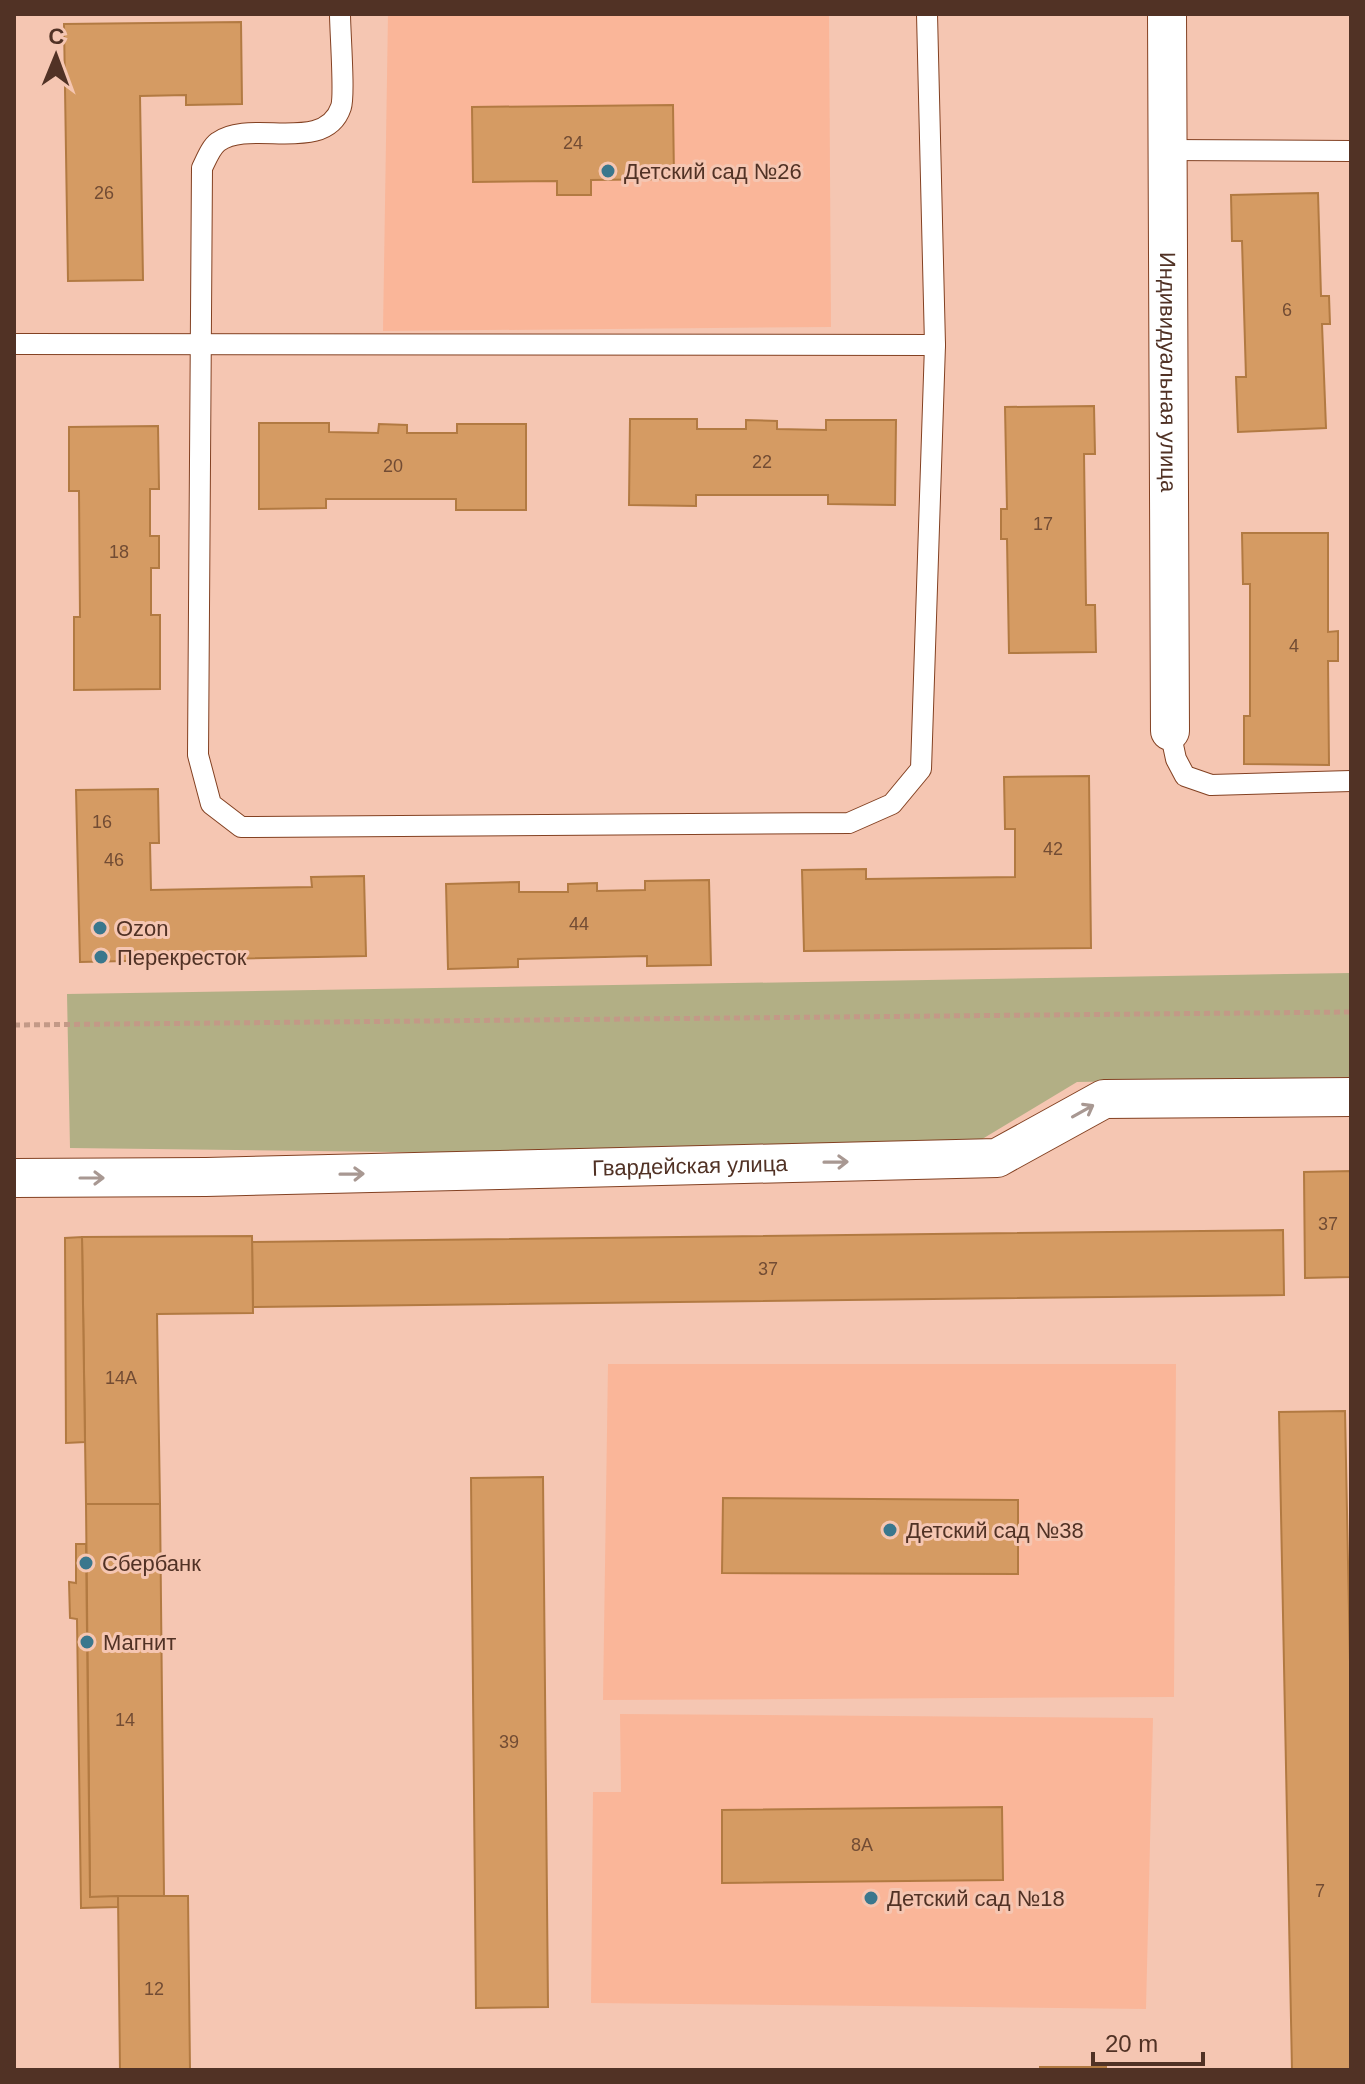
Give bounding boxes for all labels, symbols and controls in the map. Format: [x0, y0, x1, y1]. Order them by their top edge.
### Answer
north arrow [16, 16, 96, 96]
text: С [48, 24, 65, 49]
house number: 24 [563, 133, 583, 153]
place label: Детский сад №26 [624, 159, 802, 184]
marker: Детский сад №26 [599, 162, 617, 180]
house number: 26 [94, 183, 114, 203]
street label: Индивидуальная улица [1155, 252, 1182, 493]
house number: 6 [1282, 300, 1292, 320]
house number: 22 [752, 452, 772, 472]
house number: 20 [383, 456, 403, 476]
house number: 17 [1033, 514, 1053, 534]
house number: 18 [109, 542, 129, 562]
house number: 4 [1289, 636, 1299, 656]
house number: 16 [92, 812, 112, 832]
house number: 42 [1043, 839, 1063, 859]
house number: 46 [104, 850, 124, 870]
house number: 44 [569, 914, 589, 934]
place label: Ozon [116, 916, 169, 941]
marker: Ozon [91, 919, 109, 937]
place label: Перекресток [117, 945, 247, 970]
marker: Перекресток [92, 948, 110, 966]
one-way arrow [1071, 1102, 1095, 1118]
street label: Гвардейская улица [592, 1151, 789, 1180]
one-way arrow [822, 1154, 849, 1170]
one-way arrow [338, 1166, 365, 1182]
one-way arrow [78, 1170, 105, 1186]
house number: 37 [1318, 1214, 1338, 1234]
house number: 37 [758, 1259, 778, 1279]
house number: 14А [105, 1368, 137, 1388]
place label: Детский сад №38 [906, 1518, 1084, 1543]
marker: Детский сад №38 [881, 1521, 899, 1539]
place label: Сбербанк [102, 1551, 201, 1576]
marker: Сбербанк [77, 1554, 95, 1572]
place label: Магнит [103, 1630, 176, 1655]
marker: Магнит [78, 1633, 96, 1651]
house number: 14 [115, 1710, 135, 1730]
house number: 39 [499, 1732, 519, 1752]
house number: 8А [851, 1835, 873, 1855]
house number: 7 [1315, 1881, 1325, 1901]
place label: Детский сад №18 [887, 1886, 1065, 1911]
marker: Детский сад №18 [862, 1889, 880, 1907]
house number: 12 [144, 1979, 164, 1999]
scale bar [1093, 2016, 1203, 2066]
text: 20 m [1105, 2030, 1158, 2057]

